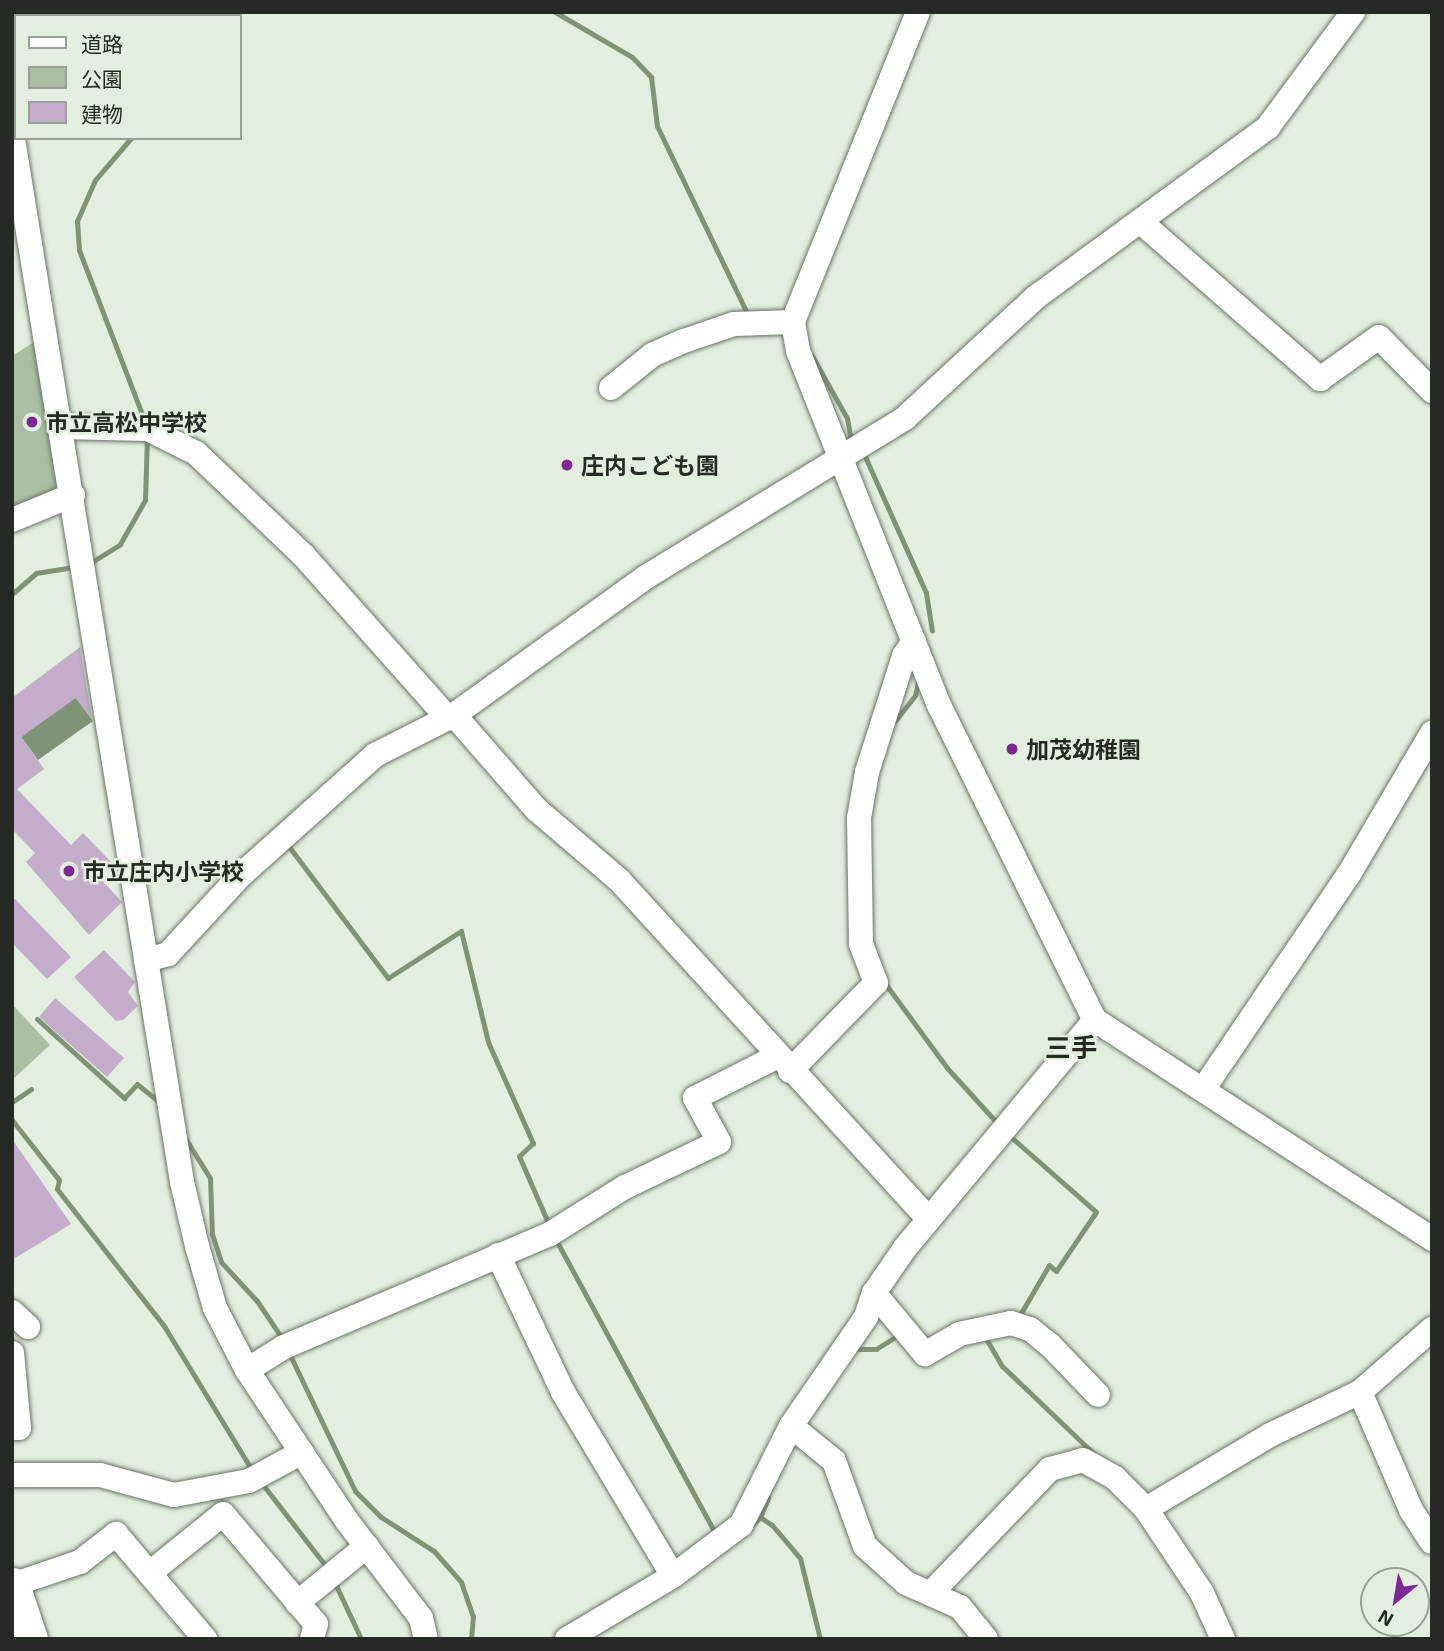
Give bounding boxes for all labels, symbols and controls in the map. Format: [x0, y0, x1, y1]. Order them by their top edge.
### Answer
legend [14, 14, 242, 140]
text: 道路 [81, 31, 123, 56]
text: 公園 [81, 66, 123, 91]
text: 建物 [81, 101, 123, 126]
place label: 市立高松中学校 [46, 408, 207, 436]
marker: 市立高松中学校 [24, 414, 40, 430]
place label: 庄内こども園 [581, 451, 719, 479]
marker: 庄内こども園 [559, 457, 575, 473]
place label: 加茂幼稚園 [1026, 735, 1141, 763]
marker: 加茂幼稚園 [1004, 741, 1020, 757]
place label: 市立庄内小学校 [83, 857, 244, 885]
marker: 市立庄内小学校 [61, 863, 77, 879]
district label: 三手 [1045, 1031, 1097, 1063]
north arrow [1360, 1567, 1430, 1637]
text: N [1374, 1605, 1397, 1632]

